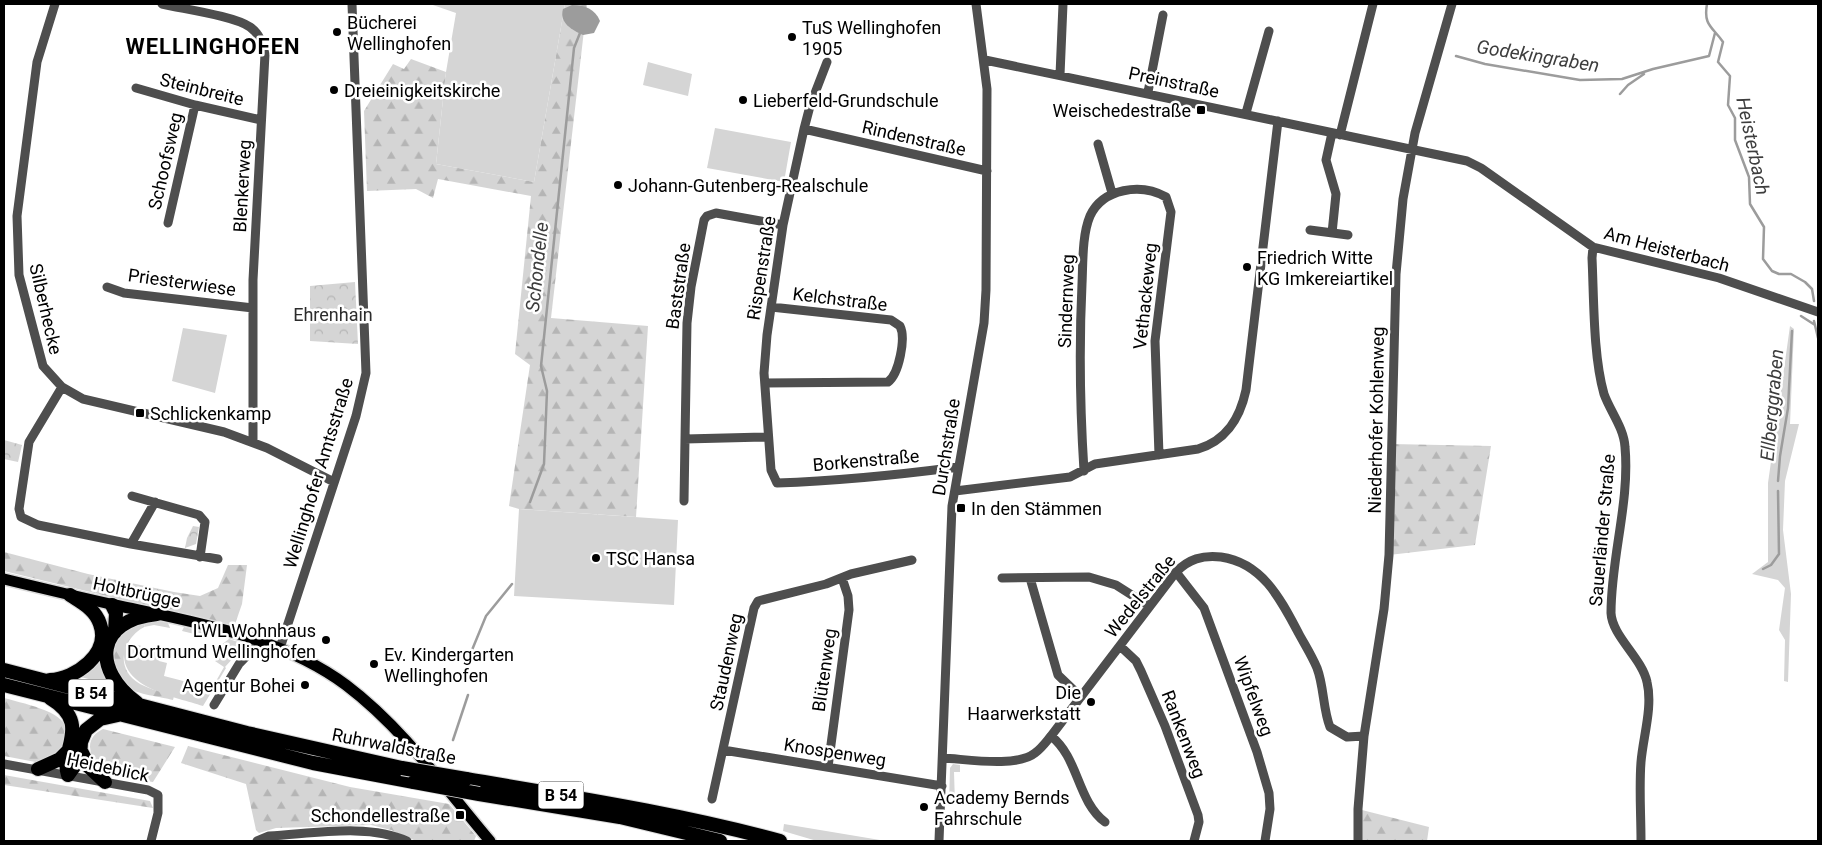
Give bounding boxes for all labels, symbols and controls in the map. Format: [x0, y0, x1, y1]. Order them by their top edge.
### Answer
place label: Bücherei Wellinghofen [347, 12, 451, 54]
place label: TuS Wellinghofen 1905 [802, 17, 941, 59]
marker: Bücherei Wellinghofen [331, 26, 343, 38]
marker: TuS Wellinghofen 1905 [786, 31, 798, 43]
district label: WELLINGHOFEN [125, 34, 301, 59]
water label: Godekingraben [1475, 35, 1601, 77]
street label: Preinstraße [1127, 62, 1221, 102]
street label: Steinbreite [158, 68, 246, 110]
place label: Dreieinigkeitskirche [344, 80, 500, 101]
marker: Dreieinigkeitskirche [328, 84, 340, 96]
place label: Lieberfeld-Grundschule [753, 90, 938, 111]
marker: Lieberfeld-Grundschule [737, 94, 749, 106]
water label: Heisterbach [1731, 95, 1775, 197]
place label: Weischedestraße [1053, 100, 1191, 121]
marker: Weischedestraße [1195, 104, 1207, 116]
street label: Schoofsweg [144, 110, 186, 212]
street label: Rindenstraße [860, 116, 968, 160]
street label: Blenkerweg [229, 139, 255, 233]
place label: Johann-Gutenberg-Realschule [628, 175, 868, 196]
marker: Johann-Gutenberg-Realschule [612, 179, 624, 191]
street label: Rispenstraße [742, 214, 780, 322]
water label: Schondelle [521, 221, 553, 313]
street label: Am Heisterbach [1602, 222, 1732, 276]
street label: Baststraße [662, 241, 694, 331]
street label: Vethackeweg [1129, 242, 1161, 350]
place label: Friedrich Witte KG Imkereiartikel [1257, 247, 1393, 289]
street label: Sindernweg [1054, 254, 1078, 348]
marker: Friedrich Witte KG Imkereiartikel [1241, 261, 1253, 273]
street label: Silberhecke [25, 262, 67, 356]
street label: Priesterwiese [127, 264, 237, 300]
street label: Kelchstraße [791, 283, 889, 315]
park label: Ehrenhain [293, 304, 373, 325]
street label: Niederhofer Kohlenweg [1364, 326, 1388, 514]
water label: Ellberggraben [1756, 348, 1788, 462]
street label: Wellinghofer Amtsstraße [279, 375, 357, 571]
street label: Durchstraße [928, 397, 964, 497]
place label: Schlickenkamp [150, 403, 271, 424]
marker: Schlickenkamp [134, 407, 146, 419]
street label: Borkenstraße [812, 445, 920, 475]
street label: Sauerländer Straße [1585, 453, 1619, 607]
place label: In den Stämmen [971, 498, 1102, 519]
marker: In den Stämmen [955, 502, 967, 514]
place label: TSC Hansa [606, 548, 695, 569]
street label: Wedelstraße [1100, 550, 1180, 642]
marker: TSC Hansa [590, 552, 602, 564]
street label: Holtbrügge [91, 572, 183, 612]
street label: Staudenweg [705, 611, 747, 713]
place label: LWL Wohnhaus Dortmund Wellinghofen [127, 620, 316, 662]
street label: Blütenweg [808, 627, 840, 713]
marker: LWL Wohnhaus Dortmund Wellinghofen [320, 634, 332, 646]
place label: Ev. Kindergarten Wellinghofen [384, 644, 514, 686]
street label: Wipfelweg [1230, 653, 1278, 739]
marker: Ev. Kindergarten Wellinghofen [368, 658, 380, 670]
place label: Agentur Bohei [182, 675, 295, 696]
marker: Agentur Bohei [299, 679, 311, 691]
road number: B 54 [68, 680, 114, 706]
place label: Die Haarwerkstatt [967, 682, 1081, 724]
street label: Rankenweg [1158, 687, 1210, 781]
marker: Die Haarwerkstatt [1085, 696, 1097, 708]
street label: Ruhrwaldstraße [330, 724, 458, 768]
street label: Knospenweg [782, 734, 888, 770]
street label: Heideblick [65, 748, 152, 786]
road number: B 54 [538, 782, 584, 808]
place label: Academy Bernds Fahrschule [934, 787, 1070, 829]
marker: Academy Bernds Fahrschule [918, 801, 930, 813]
place label: Schondellestraße [311, 805, 450, 826]
marker: Schondellestraße [454, 809, 466, 821]

